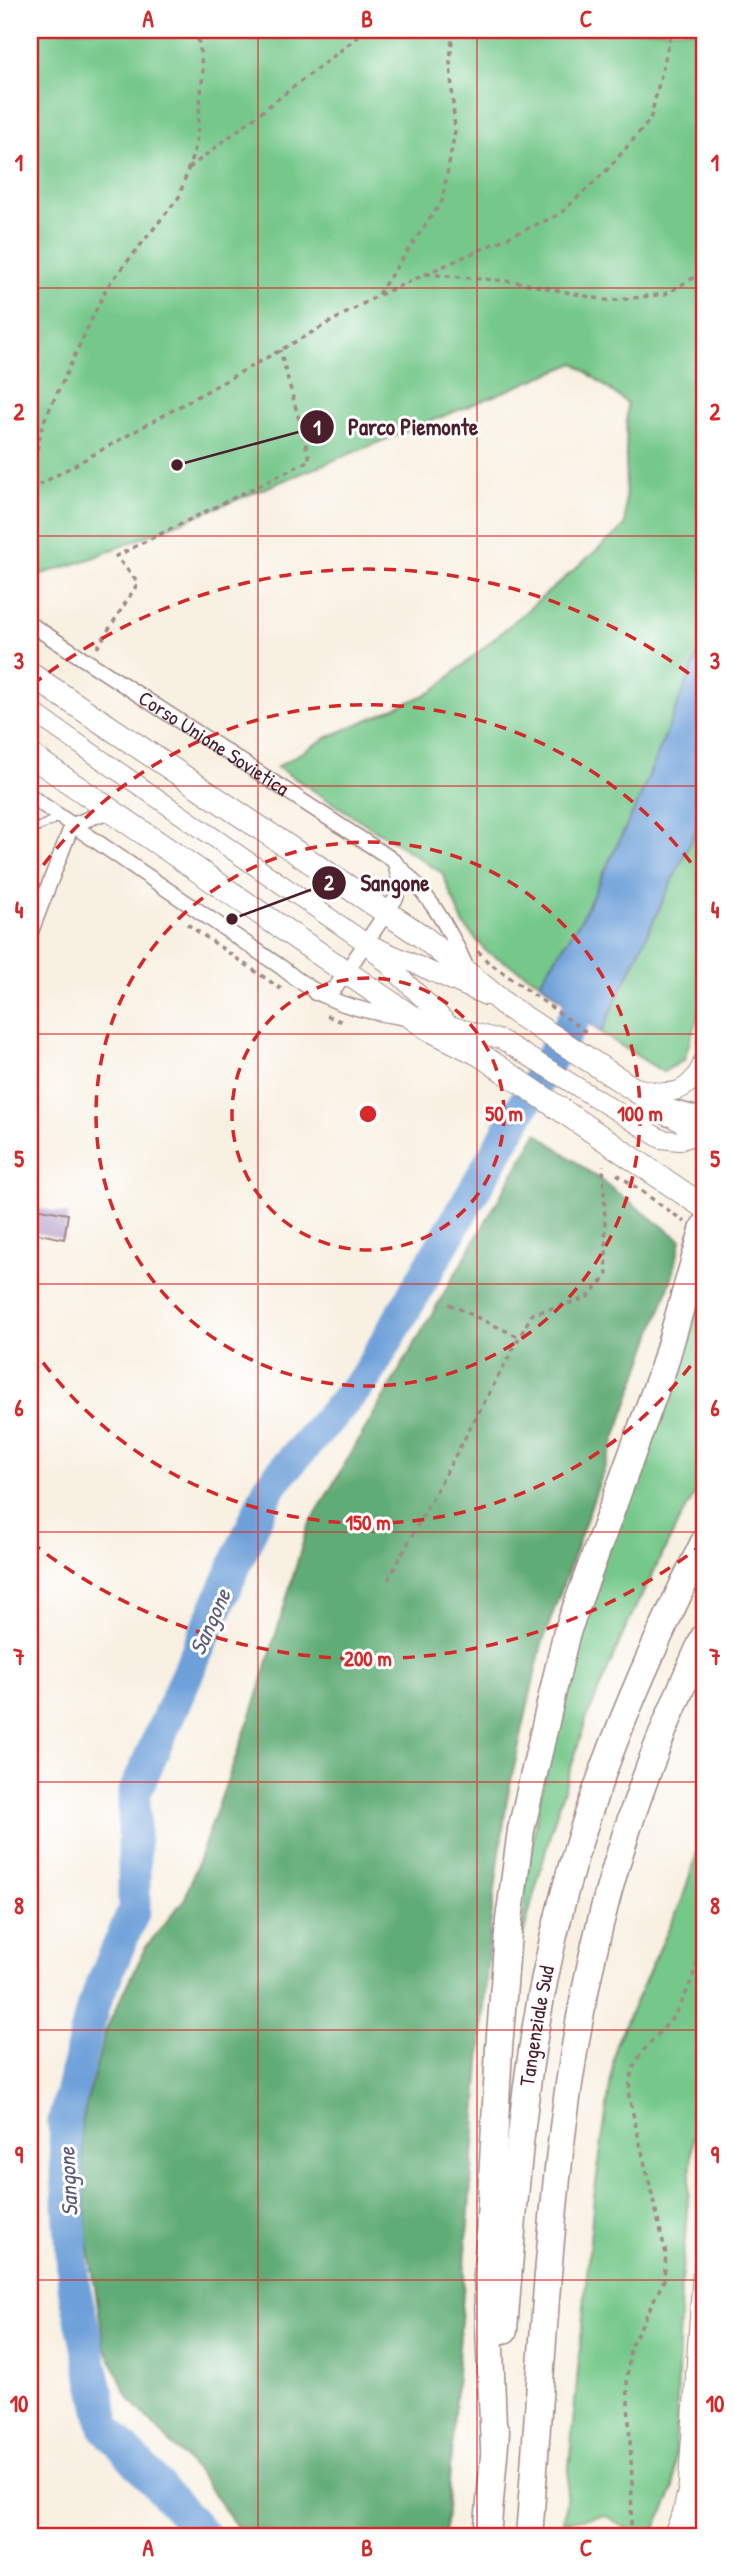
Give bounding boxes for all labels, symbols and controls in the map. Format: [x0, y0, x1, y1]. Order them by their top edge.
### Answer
text: A [142, 3, 154, 34]
text: B [361, 3, 373, 34]
text: C [580, 3, 592, 34]
text: 1 [15, 147, 23, 178]
text: 1 [711, 147, 719, 178]
text: 2 [14, 396, 25, 427]
text: 2 [710, 396, 721, 427]
callout: Parco Piemonte [299, 405, 493, 449]
text: Parco Piemonte [348, 411, 479, 442]
text: 1 [313, 413, 321, 442]
text: 3 [14, 645, 24, 676]
text: 3 [710, 645, 720, 676]
street label: Corso Unione Sovietica [133, 683, 295, 803]
callout: Sangone [312, 861, 444, 905]
text: Sangone [360, 867, 430, 899]
text: 2 [324, 868, 334, 897]
text: 4 [15, 894, 24, 925]
text: 4 [711, 894, 720, 925]
text: 50 m [485, 1099, 523, 1128]
text: 100 m [617, 1099, 663, 1128]
centre of rings [356, 1102, 380, 1126]
text: 5 [14, 1143, 24, 1174]
text: 5 [710, 1143, 720, 1174]
text: 6 [14, 1392, 24, 1423]
text: 6 [710, 1392, 720, 1423]
text: 150 m [345, 1508, 391, 1537]
water label: Sangone [181, 1583, 239, 1660]
text: 7 [12, 1641, 25, 1672]
text: 7 [708, 1641, 721, 1672]
text: 200 m [344, 1644, 392, 1673]
text: 8 [14, 1890, 24, 1921]
text: 8 [710, 1890, 720, 1921]
street label: Tangenziale Sud [512, 1963, 561, 2088]
text: 9 [15, 2139, 24, 2170]
text: 9 [711, 2139, 720, 2170]
water label: Sangone [50, 2146, 86, 2217]
text: 10 [10, 2388, 28, 2419]
text: 10 [706, 2388, 724, 2419]
text: A [142, 2532, 154, 2563]
text: B [361, 2532, 373, 2563]
text: C [580, 2532, 592, 2563]

